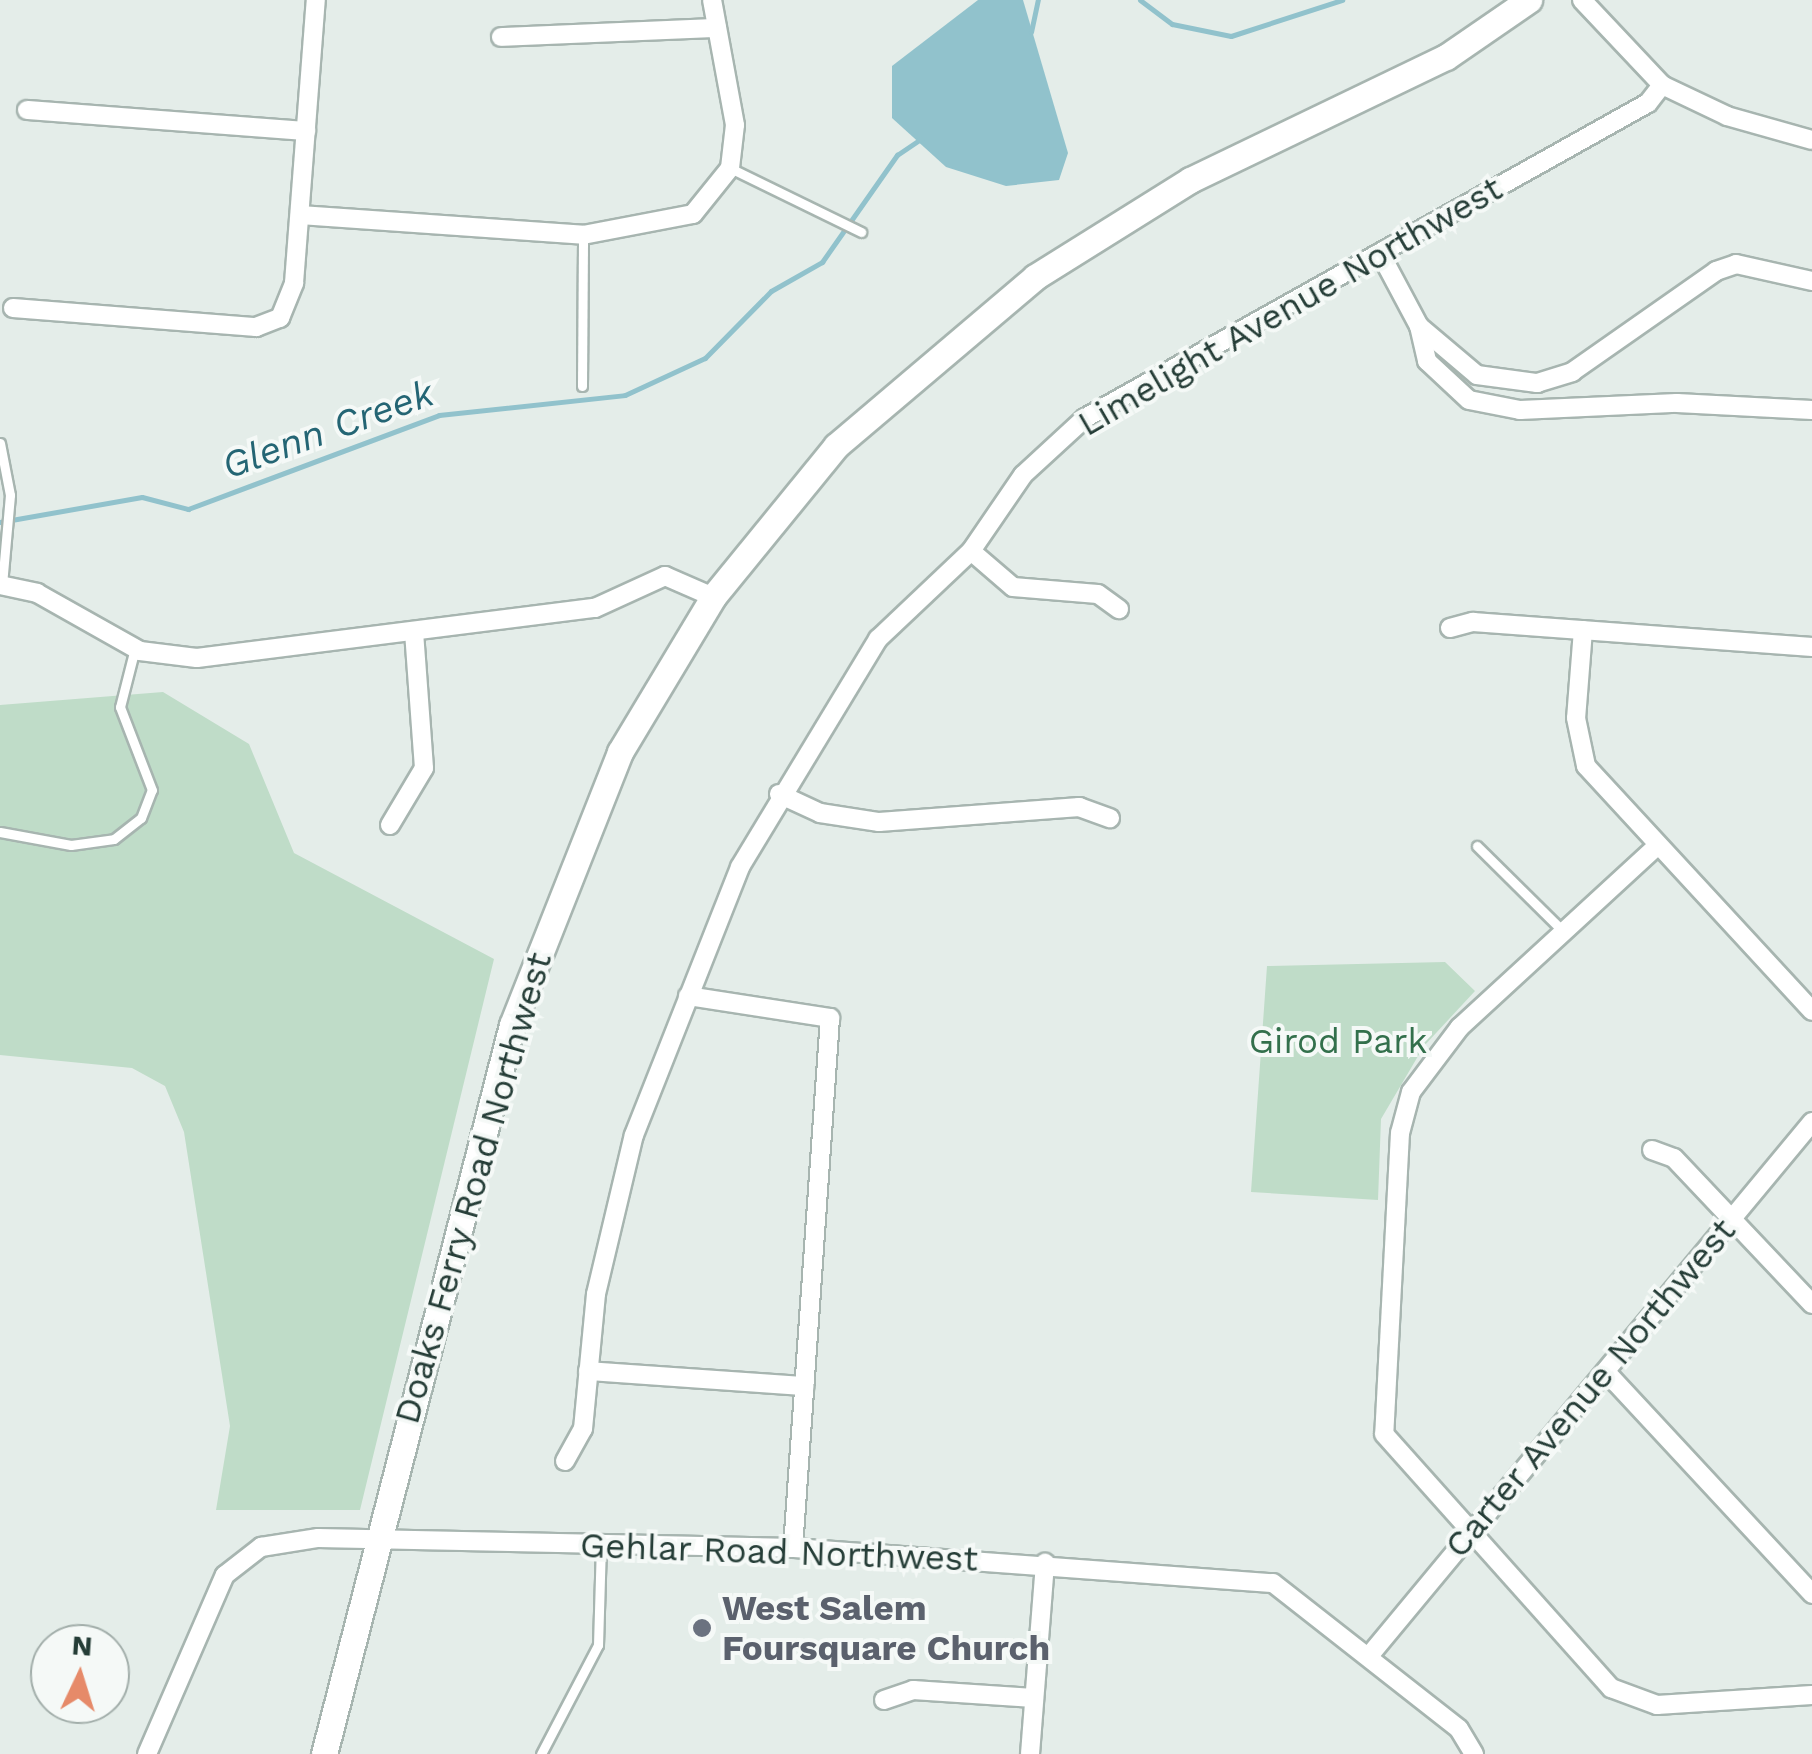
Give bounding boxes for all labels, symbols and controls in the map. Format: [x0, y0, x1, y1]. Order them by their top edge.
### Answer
street label: Limelight Avenue Northwest [1070, 167, 1510, 445]
water label: Glenn Creek [216, 371, 440, 489]
street label: Doaks Ferry Road Northwest [385, 947, 561, 1429]
park label: Girod Park [1249, 1020, 1427, 1062]
street label: Carter Avenue Northwest [1435, 1209, 1745, 1567]
street label: Gehlar Road Northwest [579, 1524, 979, 1580]
place label: West Salem Foursquare Church [722, 1587, 1050, 1669]
marker: West Salem Foursquare Church [691, 1617, 713, 1639]
north arrow [30, 1624, 130, 1724]
text: N [70, 1628, 93, 1663]

